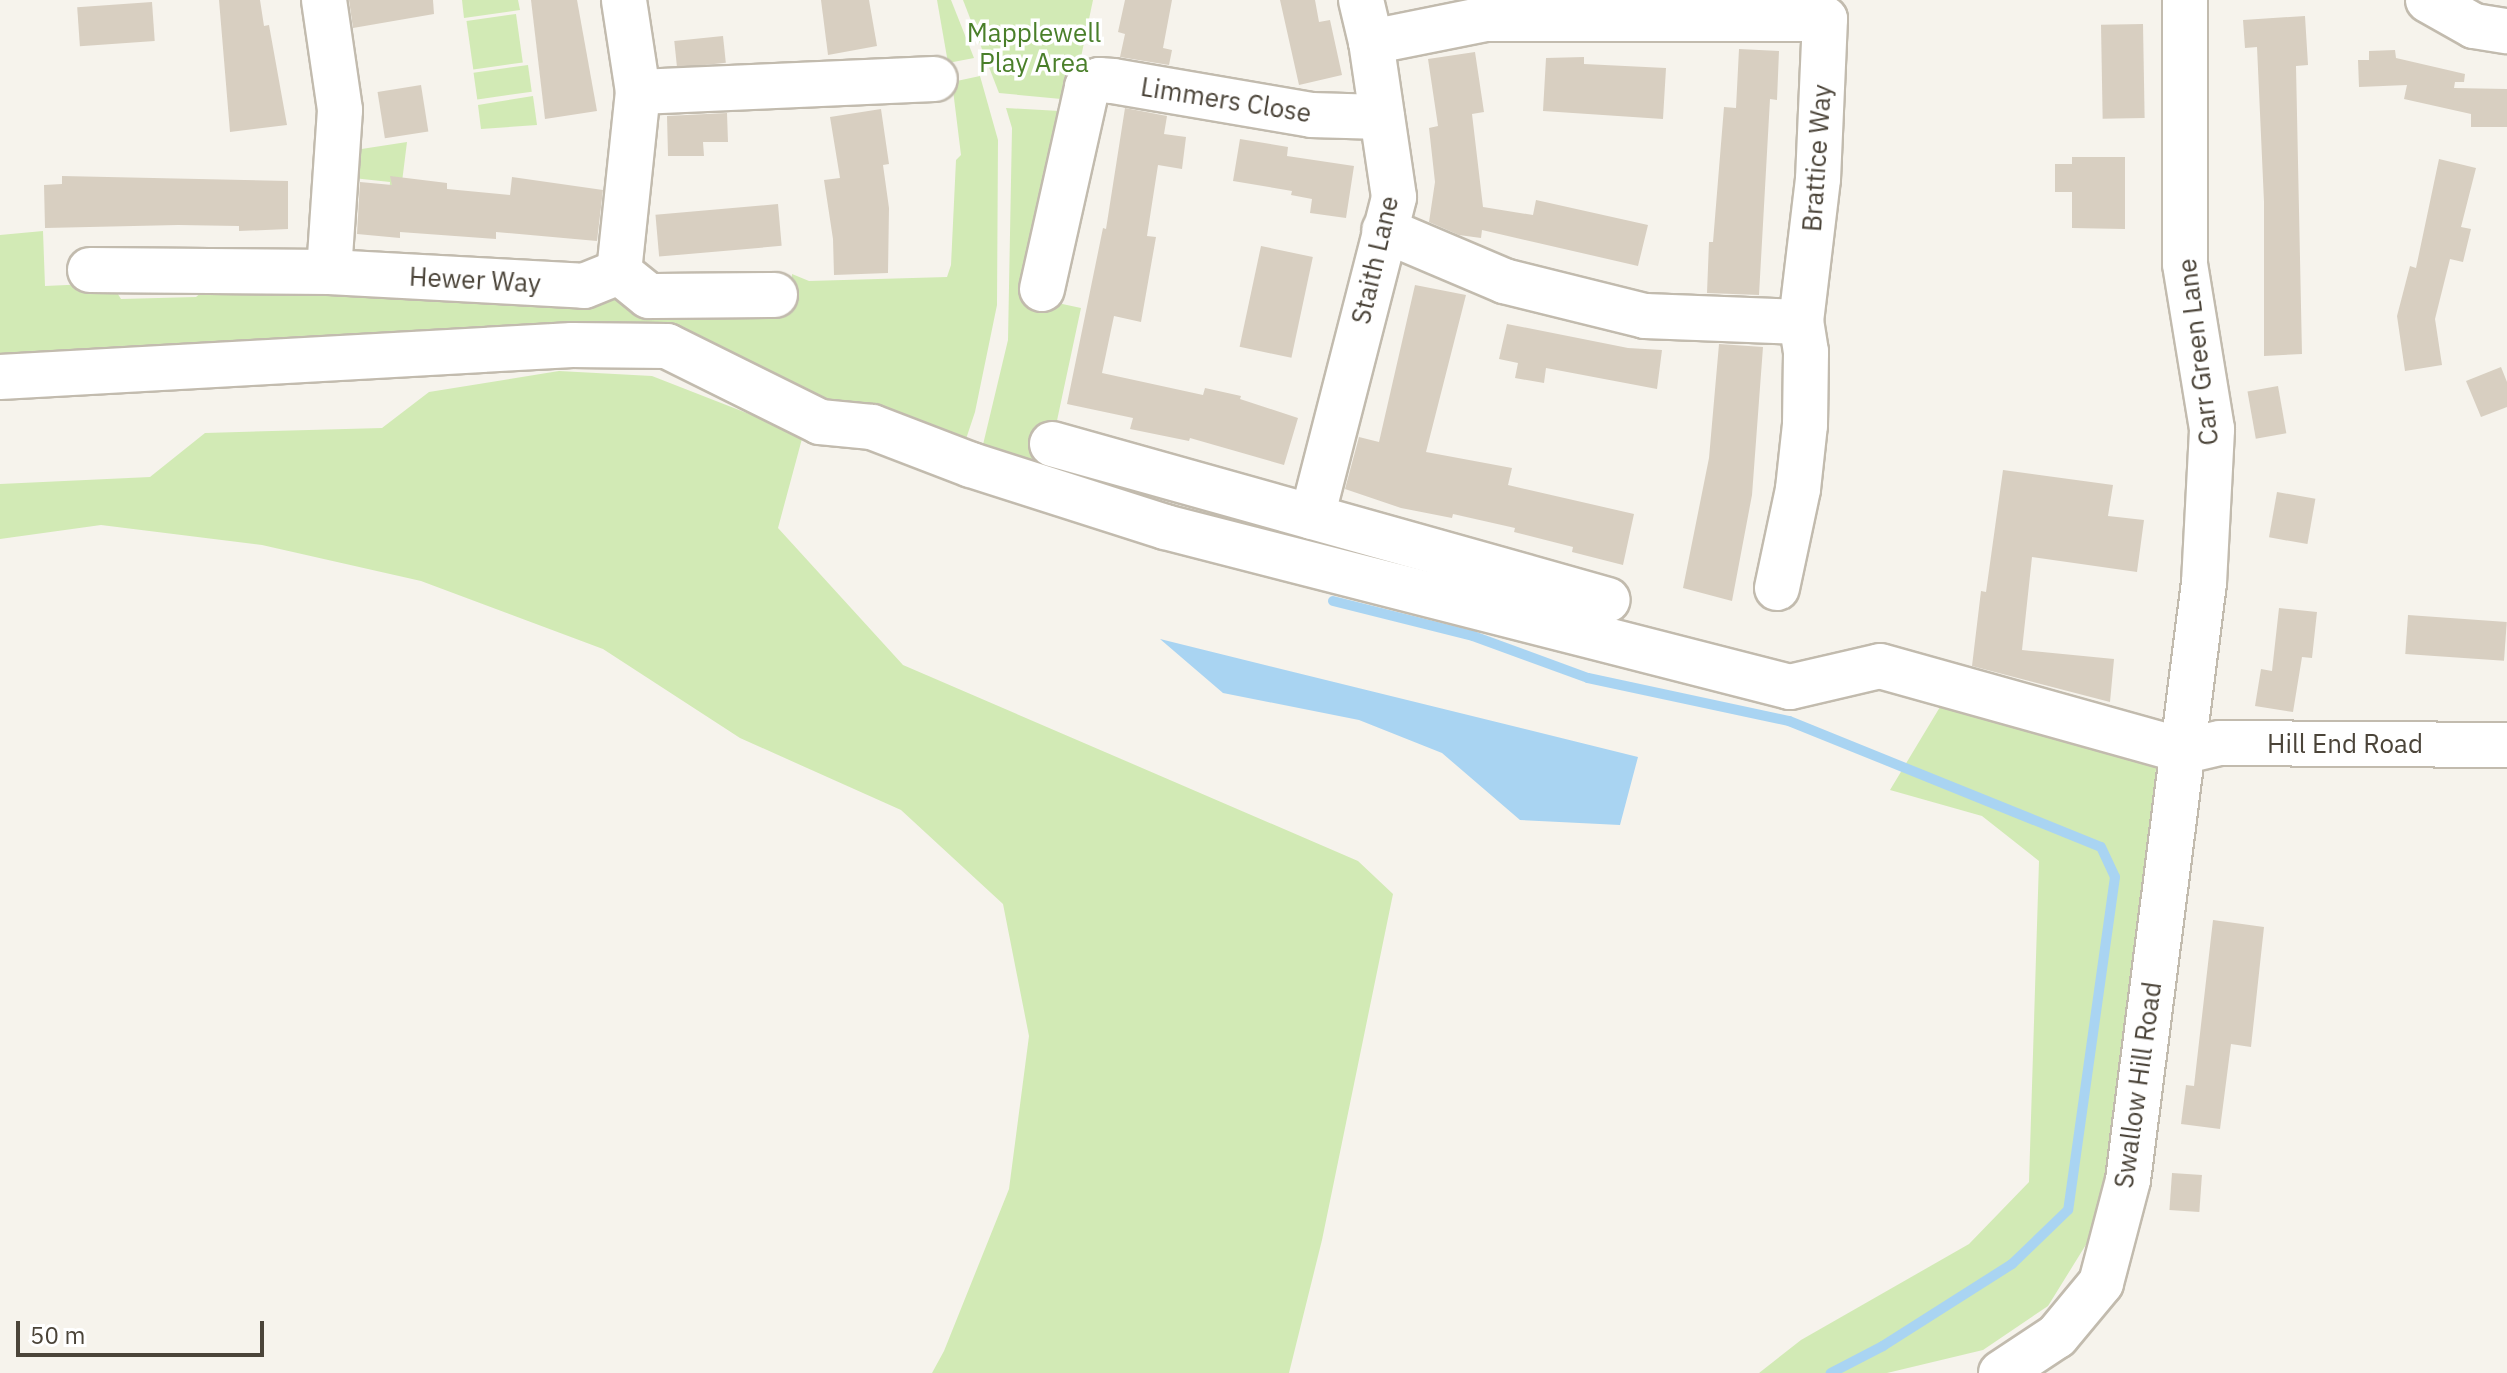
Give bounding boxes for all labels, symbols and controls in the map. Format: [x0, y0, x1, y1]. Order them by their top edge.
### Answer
park label: Mapplewell Play Area [967, 17, 1101, 78]
street label: Limmers Close [1138, 71, 1314, 129]
street label: Brattice Way [1796, 83, 1838, 233]
street label: Staith Lane [1345, 193, 1405, 327]
street label: Carr Green Lane [2171, 257, 2225, 447]
street label: Hewer Way [408, 261, 542, 299]
street label: Hill End Road [2267, 728, 2423, 760]
street label: Swallow Hill Road [2108, 980, 2168, 1190]
scale bar [20, 1305, 268, 1355]
text: 50 m [30, 1319, 85, 1351]

